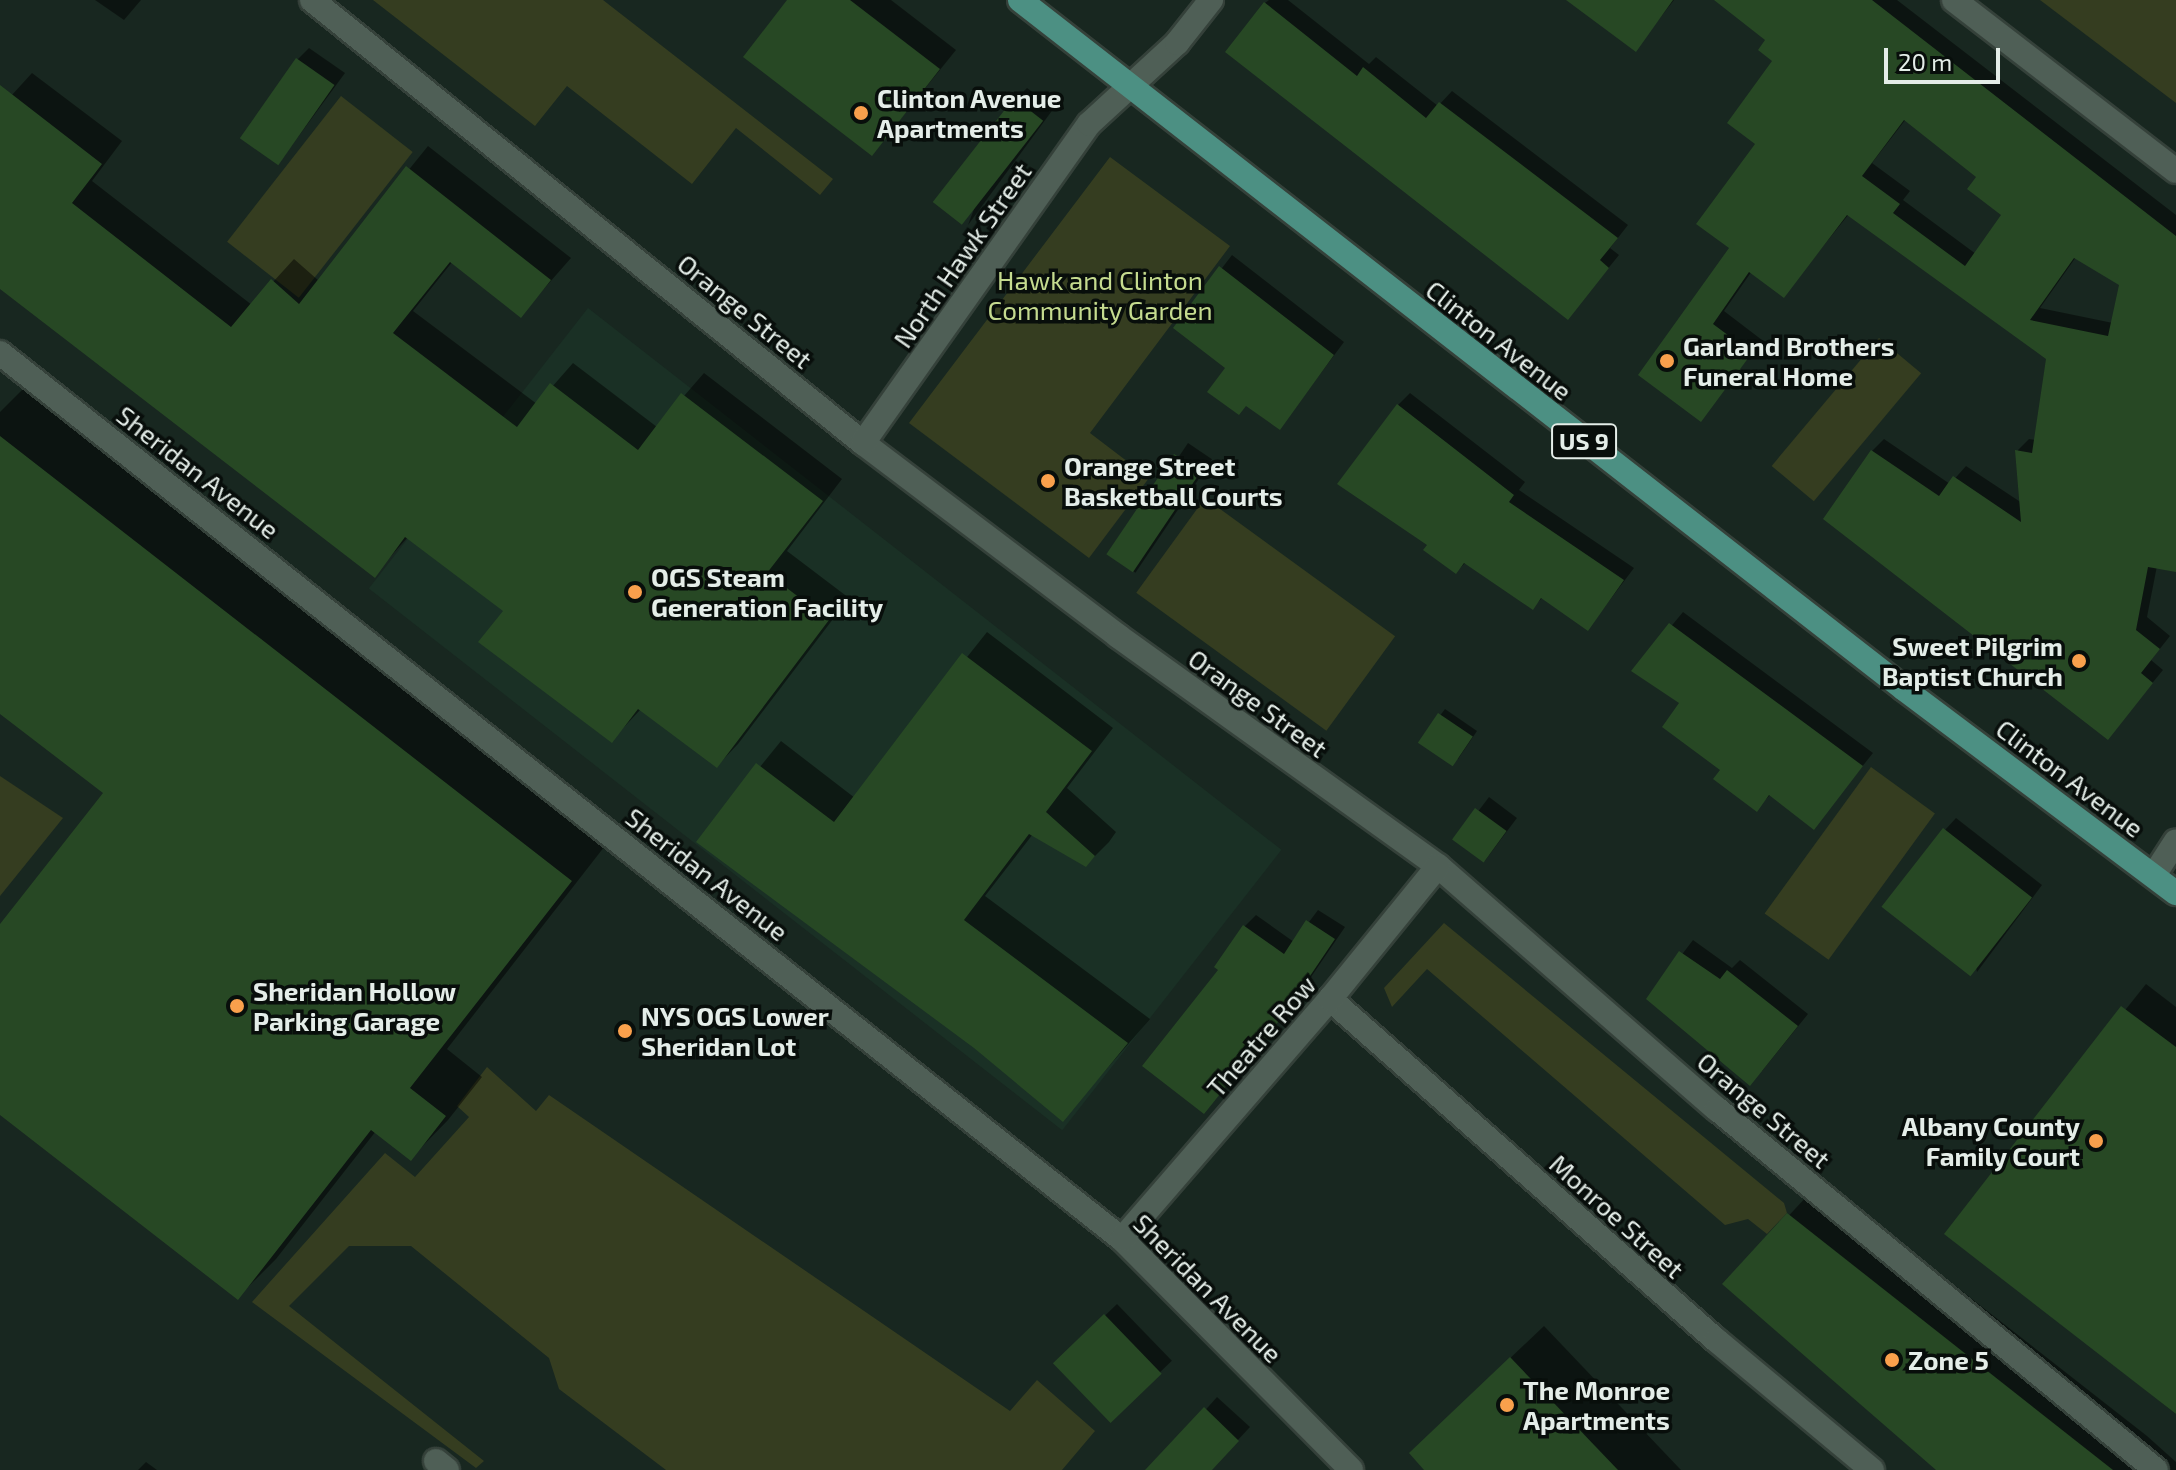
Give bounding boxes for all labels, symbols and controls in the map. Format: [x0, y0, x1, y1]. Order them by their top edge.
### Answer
scale bar [1888, 32, 2004, 82]
text: 20 m [1898, 47, 1952, 76]
place label: Clinton Avenue Apartments [877, 82, 1062, 144]
marker: Clinton Avenue Apartments [852, 104, 870, 122]
street label: North Hawk Street [887, 156, 1037, 354]
street label: Orange Street [672, 247, 818, 375]
park label: Hawk and Clinton Community Garden [987, 264, 1213, 326]
street label: Clinton Avenue [1420, 273, 1578, 407]
place label: Garland Brothers Funeral Home [1683, 330, 1895, 392]
marker: Garland Brothers Funeral Home [1658, 352, 1676, 370]
street label: Sheridan Avenue [110, 399, 286, 545]
road number: US 9 [1550, 421, 1618, 461]
place label: Orange Street Basketball Courts [1064, 450, 1283, 512]
marker: Orange Street Basketball Courts [1039, 472, 1057, 490]
place label: OGS Steam Generation Facility [651, 561, 883, 622]
marker: OGS Steam Generation Facility [626, 583, 644, 601]
place label: Sweet Pilgrim Baptist Church [1882, 630, 2063, 692]
street label: Orange Street [1183, 642, 1333, 764]
marker: Sweet Pilgrim Baptist Church [2070, 652, 2088, 670]
street label: Clinton Avenue [1990, 712, 2150, 844]
street label: Sheridan Avenue [619, 801, 795, 947]
street label: Theatre Row [1200, 969, 1322, 1103]
place label: Sheridan Hollow Parking Garage [253, 975, 456, 1036]
marker: Sheridan Hollow Parking Garage [228, 997, 246, 1015]
place label: NYS OGS Lower Sheridan Lot [641, 1000, 829, 1062]
marker: NYS OGS Lower Sheridan Lot [616, 1022, 634, 1040]
street label: Orange Street [1691, 1045, 1837, 1175]
place label: Albany County Family Court [1901, 1110, 2080, 1172]
marker: Albany County Family Court [2087, 1132, 2105, 1150]
street label: Monroe Street [1544, 1148, 1690, 1284]
street label: Sheridan Avenue [1127, 1207, 1289, 1369]
place label: Zone 5 [1908, 1344, 1989, 1376]
marker: Zone 5 [1883, 1351, 1901, 1369]
place label: The Monroe Apartments [1523, 1374, 1670, 1436]
marker: The Monroe Apartments [1498, 1396, 1516, 1414]

